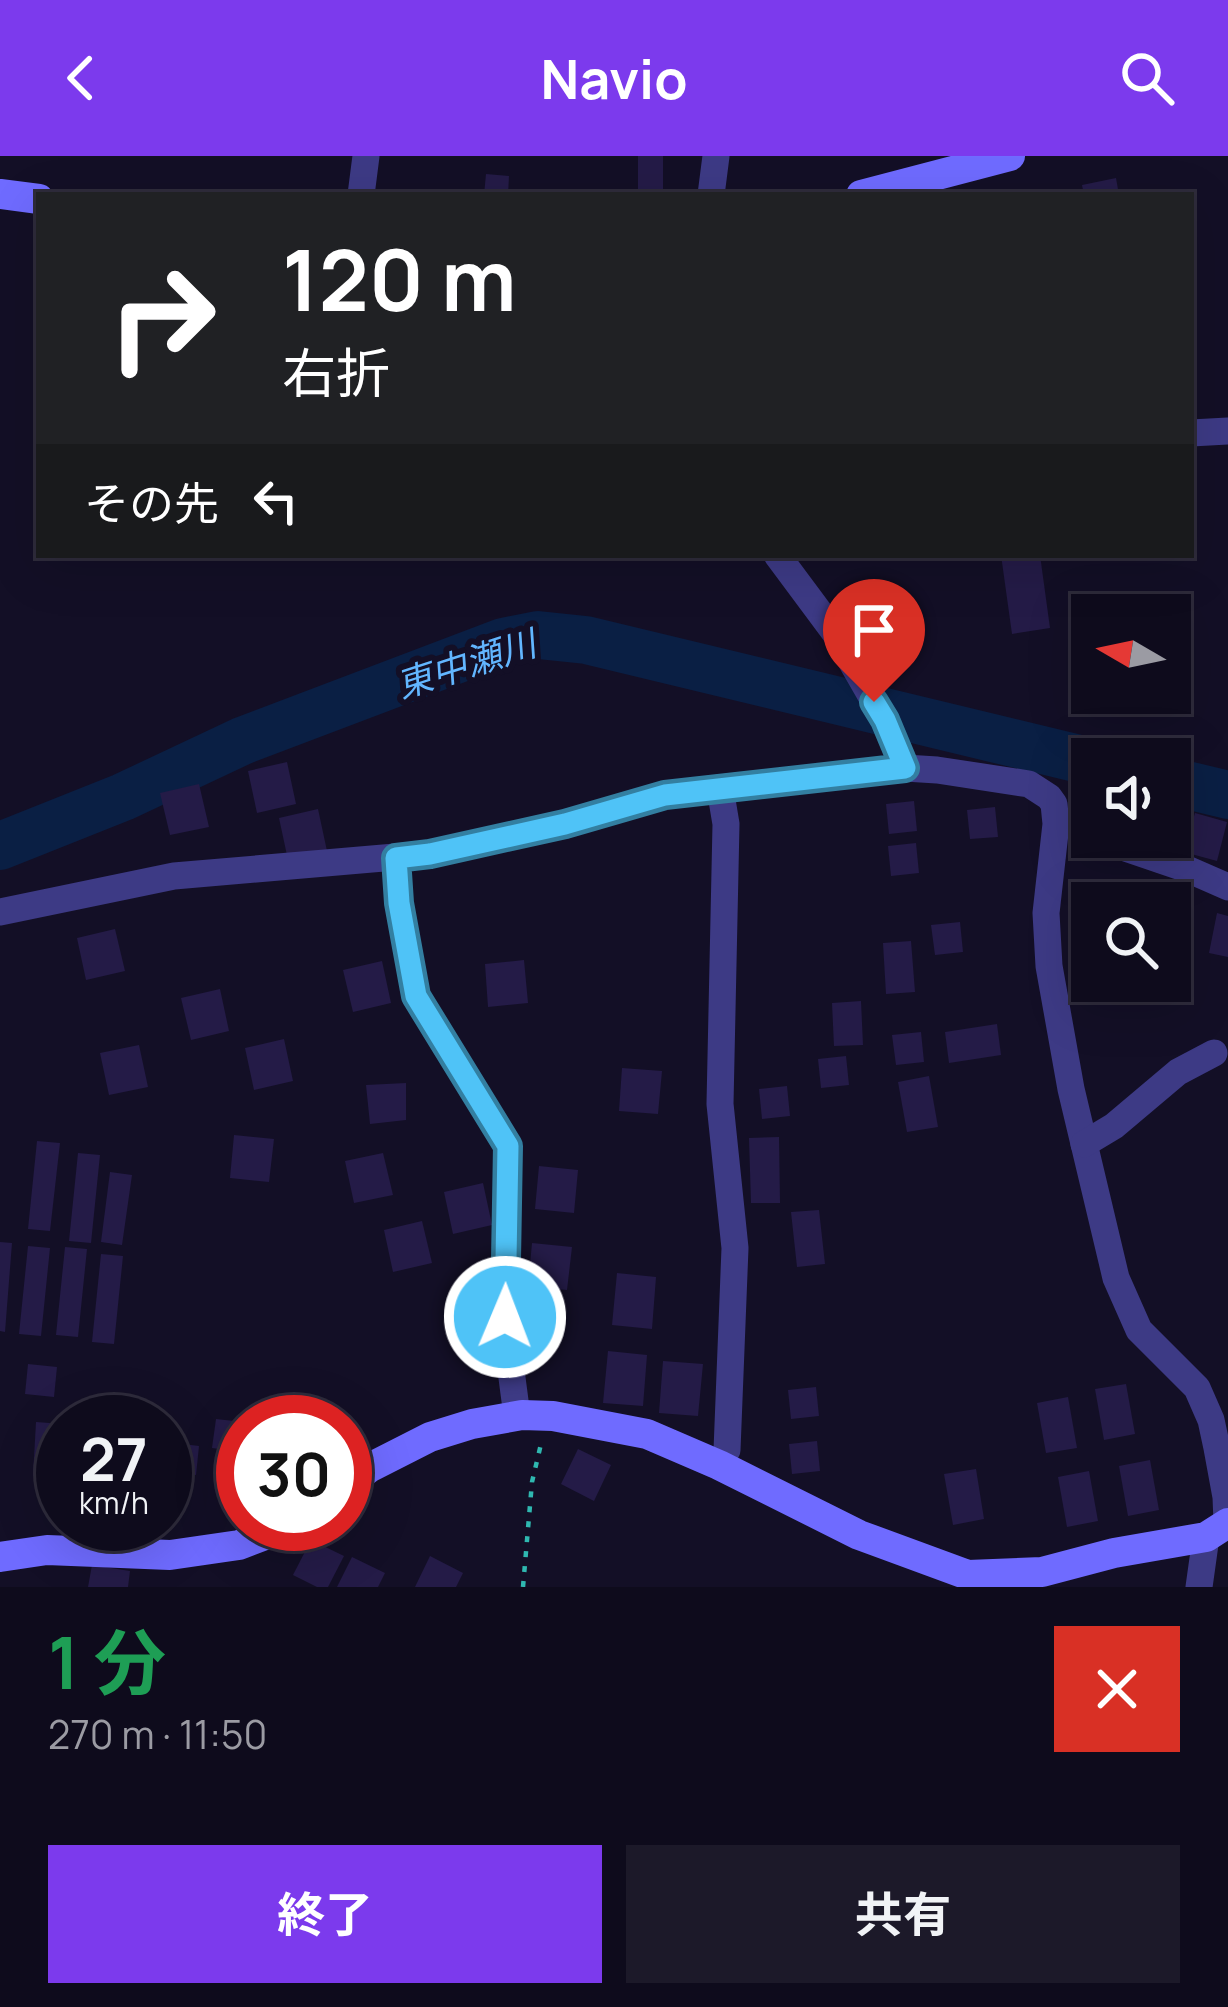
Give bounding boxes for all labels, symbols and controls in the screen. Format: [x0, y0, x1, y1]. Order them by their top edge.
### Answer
text: Navio [540, 41, 688, 115]
icon: back [48, 45, 114, 111]
icon: search [1114, 45, 1180, 111]
text: 120 m [282, 221, 516, 336]
icon: right [84, 240, 240, 396]
text: 右折 [282, 335, 390, 409]
icon: left [243, 468, 309, 534]
text: その先 [84, 472, 219, 534]
pin [823, 579, 925, 702]
north arrow [1071, 594, 1191, 714]
map controls [1071, 594, 1191, 1002]
icon: arrive [841, 597, 907, 663]
water label: 東中瀬川 [390, 617, 546, 709]
button: sound [1071, 738, 1191, 858]
button: search [1071, 882, 1191, 1002]
position arrow [442, 1254, 568, 1380]
speed limit sign: 30 [216, 1395, 372, 1551]
text: 27 [80, 1417, 148, 1499]
text: km/h [79, 1482, 149, 1523]
text: 1 分 [48, 1612, 166, 1711]
button: close [1054, 1626, 1180, 1752]
text: 270 m · 11:50 [48, 1707, 267, 1761]
button: 終了 [48, 1845, 602, 1983]
button: 共有 [626, 1845, 1180, 1983]

